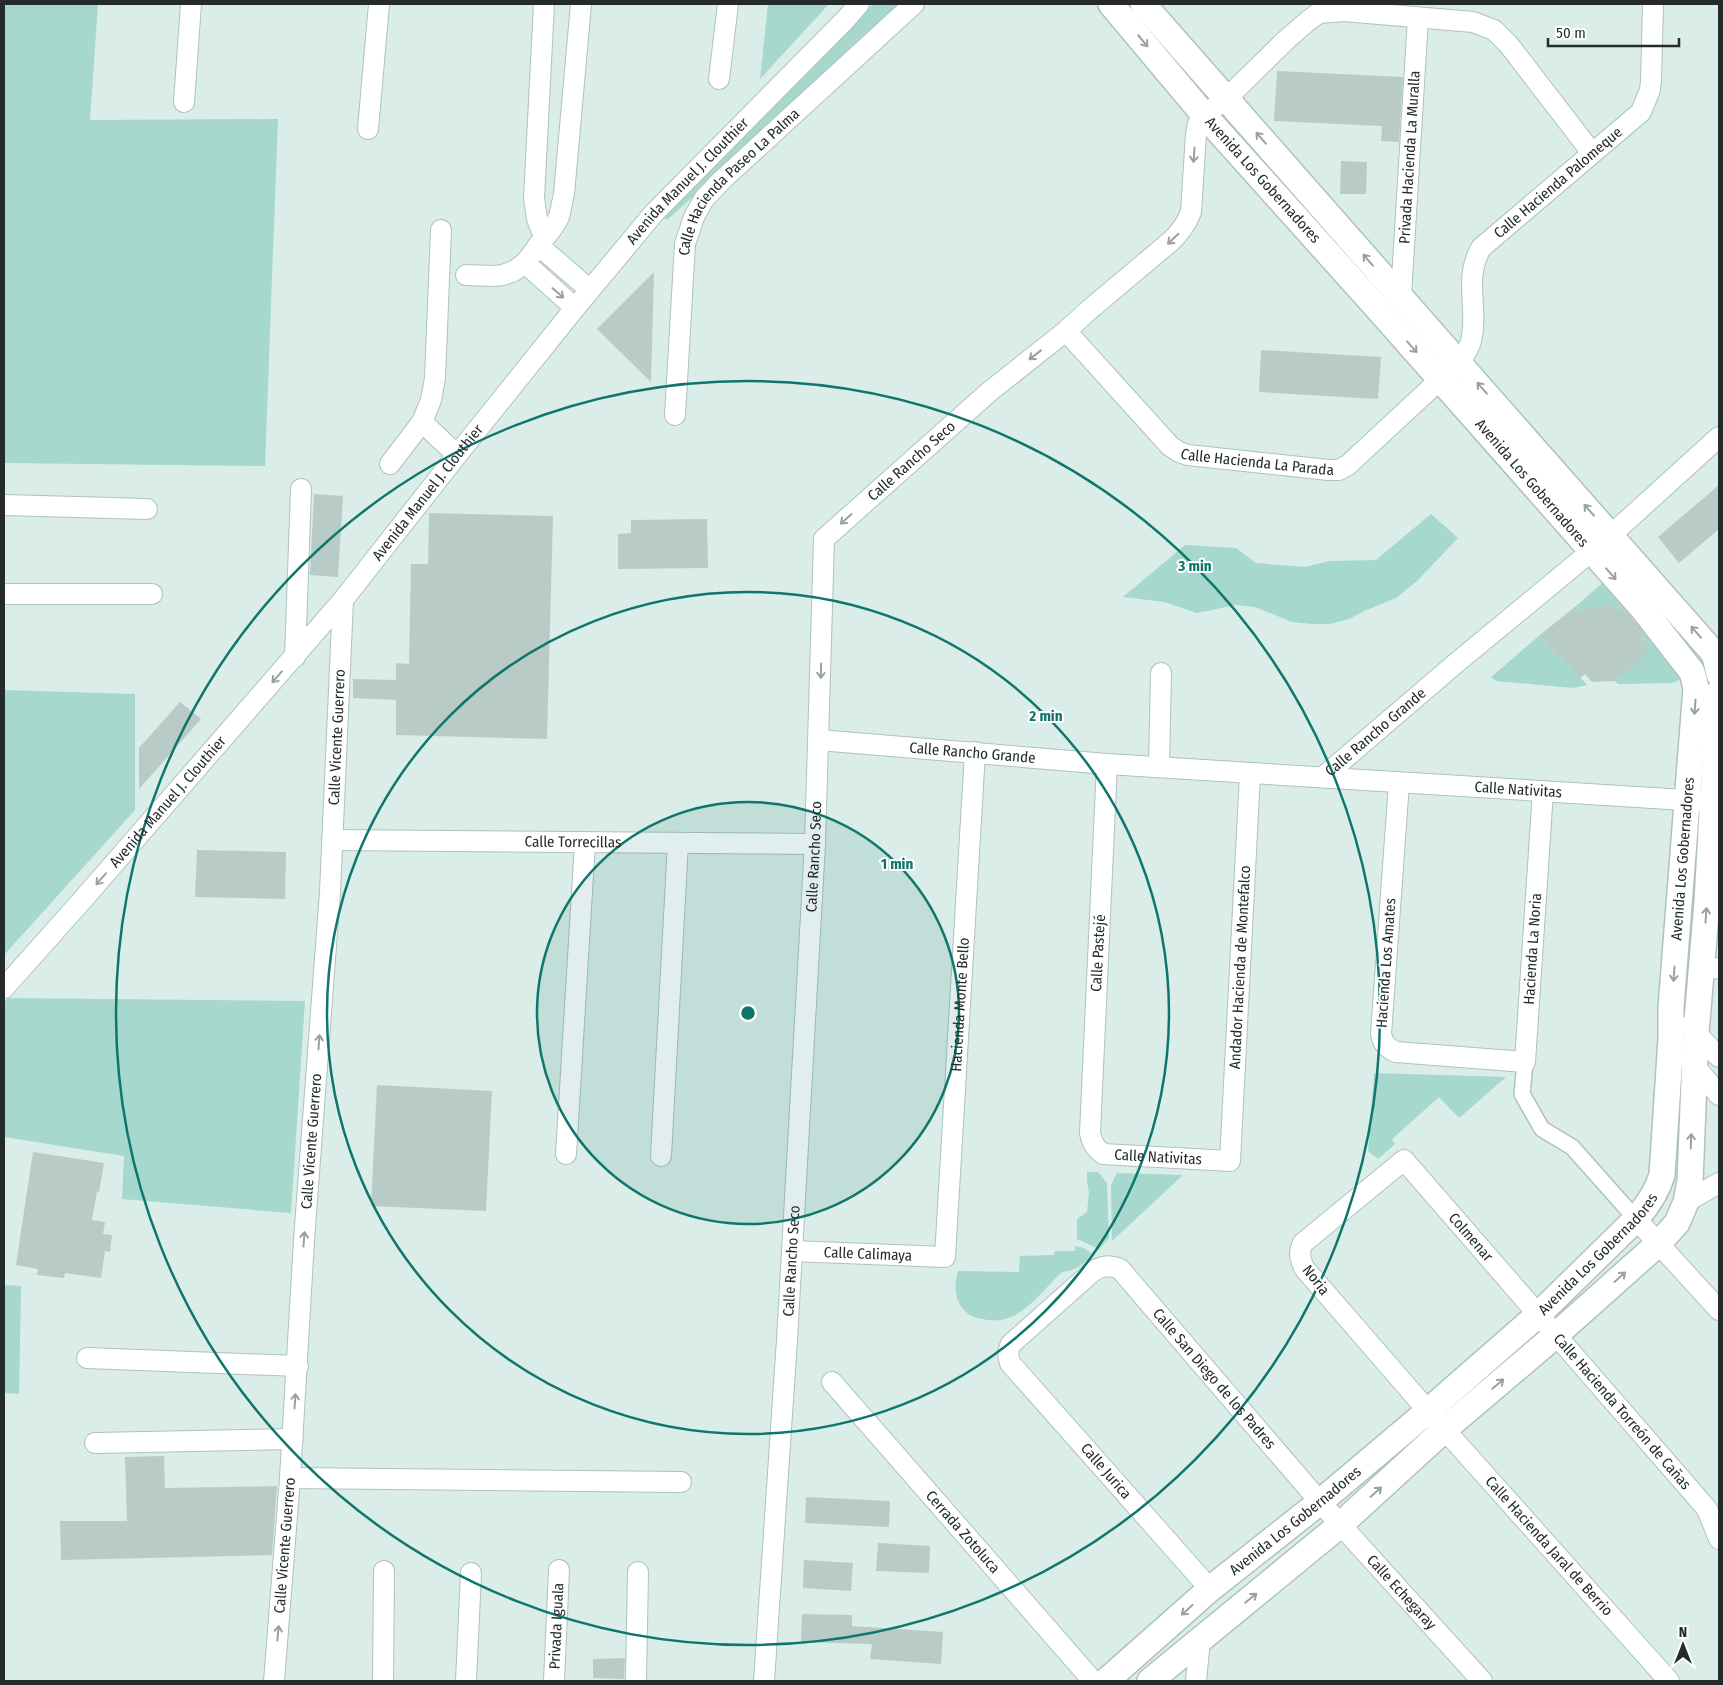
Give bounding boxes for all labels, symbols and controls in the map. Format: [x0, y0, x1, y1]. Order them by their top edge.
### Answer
scale bar [1548, 15, 1679, 47]
text: 50 m [1556, 24, 1586, 42]
one-way arrow [1137, 34, 1148, 47]
street label: Privada Hacienda La Muralla [1395, 70, 1424, 244]
street label: Calle Hacienda Paseo La Palma [675, 105, 803, 256]
street label: Avenida Manuel J. Clouthier [623, 113, 753, 248]
street label: Avenida Los Gobernadores [1202, 113, 1324, 247]
street label: Calle Hacienda Palomeque [1490, 123, 1626, 242]
one-way arrow [1255, 132, 1267, 145]
one-way arrow [1190, 146, 1199, 162]
one-way arrow [1167, 233, 1179, 245]
one-way arrow [1363, 254, 1374, 267]
one-way arrow [551, 287, 564, 298]
one-way arrow [1406, 340, 1417, 353]
one-way arrow [1029, 350, 1042, 361]
one-way arrow [1476, 381, 1488, 394]
street label: Avenida Los Gobernadores [1472, 415, 1592, 551]
street label: Calle Rancho Seco [864, 417, 959, 505]
street label: Avenida Manuel J. Clouthier [368, 420, 487, 564]
street label: Calle Hacienda La Parada [1178, 444, 1334, 479]
one-way arrow [1583, 503, 1595, 516]
one-way arrow [840, 513, 853, 525]
text: 3 min [1177, 557, 1212, 575]
one-way arrow [1606, 567, 1617, 580]
one-way arrow [1690, 626, 1701, 639]
one-way arrow [816, 662, 826, 679]
street label: Calle Vicente Guerrero [325, 669, 349, 806]
one-way arrow [272, 671, 283, 684]
street label: Calle Rancho Grande [1321, 684, 1429, 780]
one-way arrow [1690, 699, 1700, 715]
text: 2 min [1028, 707, 1063, 725]
street label: Avenida Manuel J. Clouthier [106, 732, 230, 871]
street label: Calle Rancho Grande [909, 739, 1036, 767]
street label: Avenida Los Gobernadores [1667, 776, 1698, 941]
street label: Calle Nativitas [1474, 778, 1562, 801]
street label: Calle Rancho Seco [802, 800, 825, 913]
street label: Calle Torrecillas [525, 833, 621, 851]
text: 1 min [881, 855, 913, 873]
street label: Andador Hacienda de Montefalco [1226, 865, 1254, 1069]
one-way arrow [96, 872, 107, 885]
street label: Hacienda La Noria [1520, 893, 1545, 1005]
street label: Hacienda Los Amates [1372, 897, 1400, 1029]
one-way arrow [1702, 907, 1711, 923]
street label: Calle Pastejé [1087, 914, 1109, 992]
street label: Hacienda Monte Bello [947, 937, 973, 1072]
one-way arrow [1669, 965, 1679, 981]
centre of rings [739, 1004, 757, 1022]
one-way arrow [314, 1034, 323, 1050]
street label: Calle Vicente Guerrero [297, 1073, 325, 1210]
one-way arrow [1687, 1133, 1696, 1149]
street label: Calle Nativitas [1114, 1146, 1202, 1168]
street label: Avenida Los Gobernadores [1534, 1190, 1662, 1319]
street label: Calle Rancho Seco [779, 1205, 804, 1317]
street label: Colmenar [1445, 1209, 1497, 1266]
one-way arrow [300, 1231, 309, 1247]
street label: Calle Calimaya [823, 1243, 912, 1265]
street label: Noria [1299, 1261, 1333, 1299]
one-way arrow [1614, 1271, 1627, 1283]
street label: Calle San Diego de los Padres [1149, 1305, 1280, 1453]
street label: Calle Hacienda Torreón de Cañas [1550, 1330, 1695, 1493]
one-way arrow [1491, 1378, 1504, 1390]
one-way arrow [291, 1393, 300, 1409]
street label: Calle Jurica [1077, 1439, 1135, 1503]
street label: Avenida Los Gobernadores [1226, 1462, 1365, 1579]
street label: Calle Hacienda Jaral de Berrio [1481, 1472, 1617, 1620]
street label: Calle Vicente Guerrero [270, 1477, 299, 1614]
one-way arrow [1370, 1486, 1383, 1498]
street label: Cerrada Zotoluca [922, 1487, 1004, 1577]
street label: Calle Echegaray [1363, 1551, 1440, 1634]
street label: Privada Iguala [546, 1582, 567, 1670]
one-way arrow [1244, 1592, 1257, 1603]
one-way arrow [1181, 1604, 1194, 1616]
north arrow [1658, 1620, 1708, 1670]
text: N [1679, 1624, 1687, 1641]
one-way arrow [273, 1625, 282, 1641]

